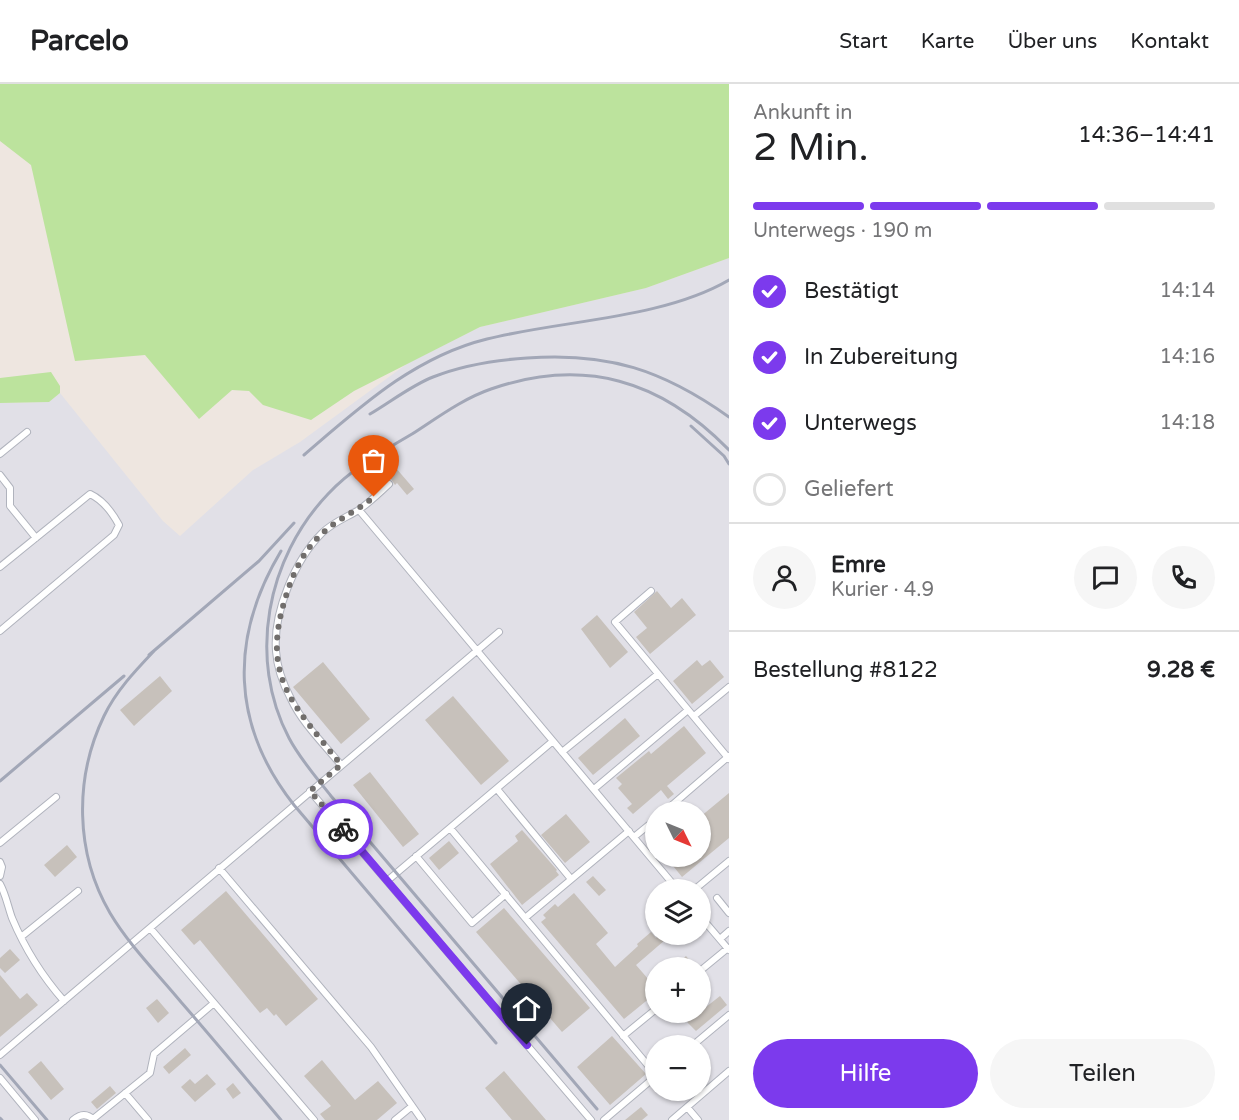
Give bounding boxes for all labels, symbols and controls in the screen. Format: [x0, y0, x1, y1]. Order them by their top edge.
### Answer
text: Parcelo [30, 24, 129, 58]
text: Start [839, 29, 888, 54]
text: Karte [921, 29, 974, 54]
text: Über uns [1007, 29, 1097, 54]
text: Kontakt [1130, 29, 1209, 54]
text: Ankunft in [753, 101, 852, 125]
text: 14:36–14:41 [1078, 122, 1215, 148]
text: 2 Min. [753, 124, 869, 171]
text: Unterwegs · 190 m [753, 219, 932, 243]
icon: check [753, 275, 786, 308]
text: Bestätigt [804, 278, 899, 304]
text: 14:14 [1160, 279, 1215, 303]
icon: check [753, 341, 786, 374]
text: In Zubereitung [804, 344, 958, 370]
text: 14:16 [1160, 345, 1215, 369]
icon: check [753, 407, 786, 440]
text: Unterwegs [804, 410, 917, 436]
text: 14:18 [1160, 411, 1215, 435]
pin [348, 435, 399, 497]
icon: bag [357, 444, 390, 477]
text: Geliefert [804, 476, 894, 502]
button: person [753, 546, 816, 609]
button: chat [1074, 546, 1137, 609]
button: phone [1152, 546, 1215, 609]
text: Emre [831, 552, 886, 578]
text: Kurier · 4.9 [831, 578, 934, 602]
text: Bestellung #8122 [753, 657, 938, 683]
text: 9.28 € [1147, 657, 1215, 683]
courier [313, 799, 373, 859]
north arrow [645, 801, 711, 867]
map controls [645, 801, 711, 1101]
icon: bike [327, 813, 360, 846]
button: layers [645, 879, 711, 945]
button: + [645, 957, 711, 1023]
pin [501, 983, 552, 1045]
icon: home [510, 992, 543, 1025]
button: − [645, 1035, 711, 1101]
button: Hilfe [753, 1039, 978, 1108]
button: Teilen [990, 1039, 1215, 1108]

